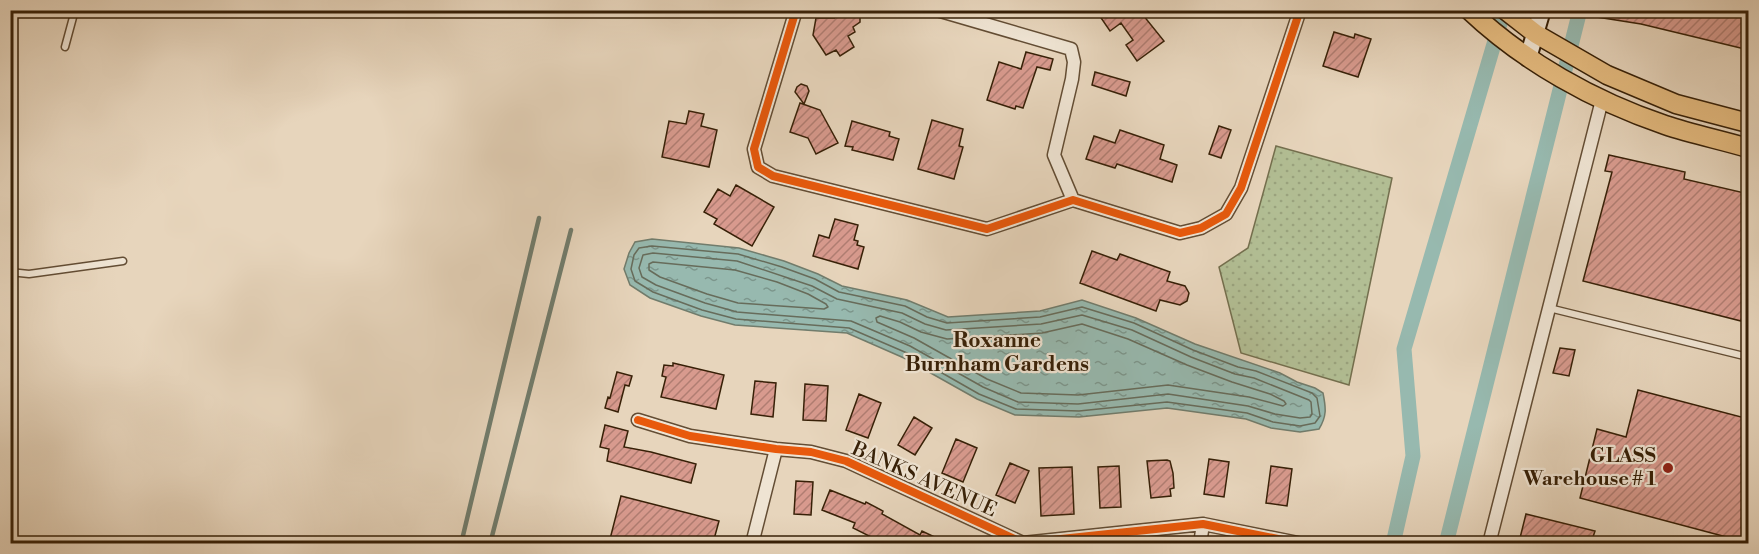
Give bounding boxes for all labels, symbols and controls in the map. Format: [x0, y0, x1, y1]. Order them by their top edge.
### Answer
district label: Roxanne Burnham Gardens [905, 328, 1089, 378]
street label: BANKS AVENUE [847, 436, 1000, 523]
place label: GLASS Warehouse # 1 [1522, 444, 1656, 492]
marker: GLASS Warehouse # 1 [1661, 461, 1675, 475]

